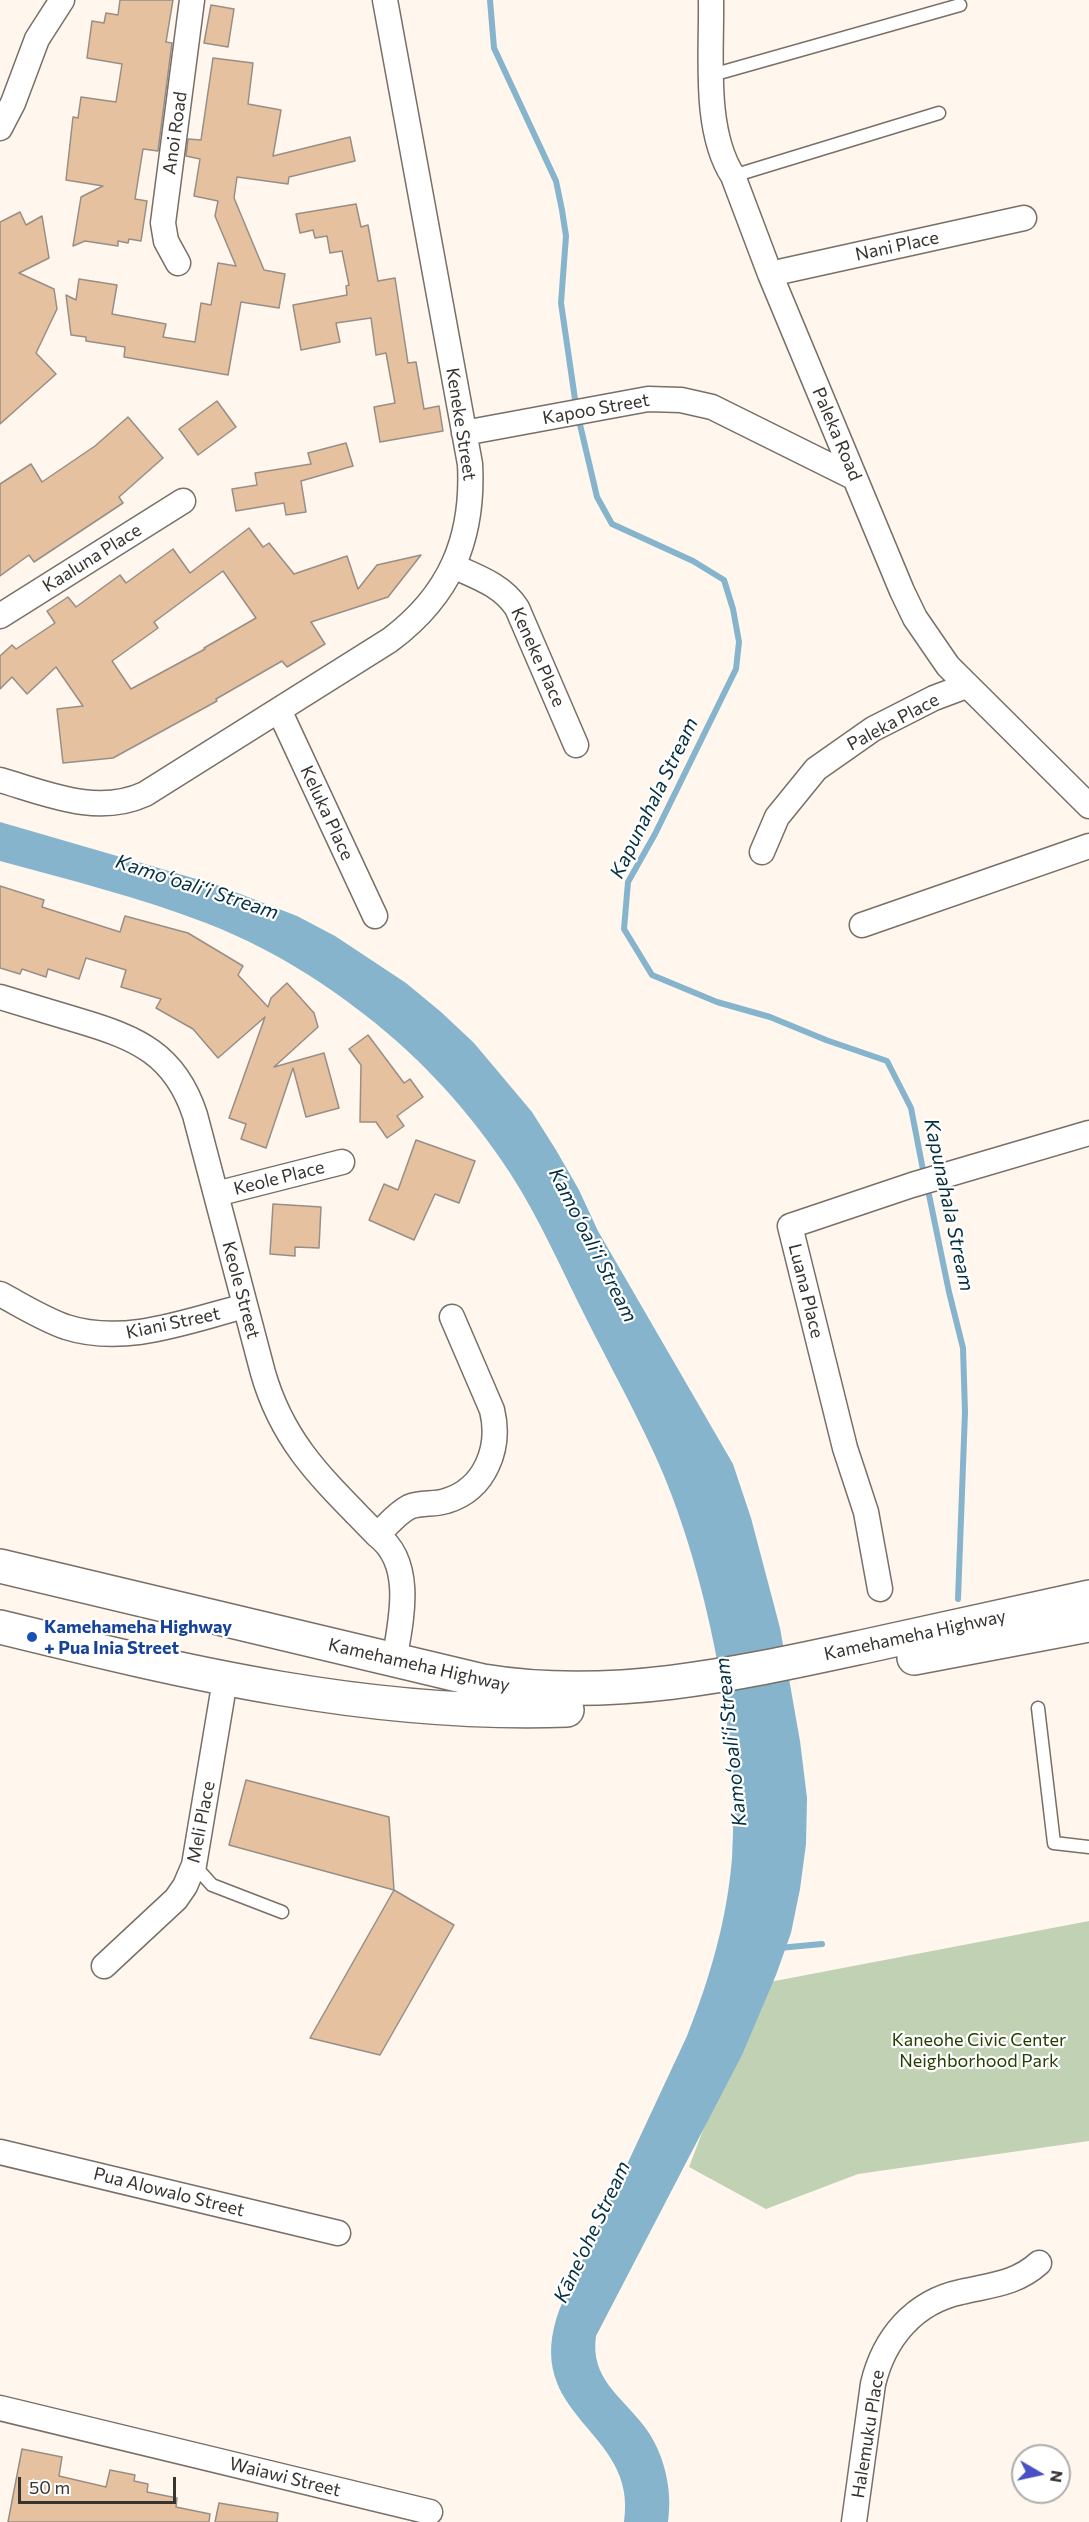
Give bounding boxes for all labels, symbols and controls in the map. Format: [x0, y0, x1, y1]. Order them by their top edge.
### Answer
street label: Anoi Road [158, 90, 192, 176]
street label: Nani Place [853, 227, 941, 265]
street label: Keneke Street [441, 366, 481, 482]
street label: Paleka Road [808, 384, 866, 484]
street label: Kapoo Street [541, 389, 651, 429]
street label: Kaaluna Place [39, 519, 145, 597]
street label: Keneke Place [506, 604, 570, 710]
street label: Paleka Place [843, 689, 943, 755]
water label: Kapunahala Stream [605, 714, 703, 882]
street label: Keluka Place [296, 762, 358, 864]
water label: Kamoʻoaliʻi Stream [112, 849, 282, 925]
water label: Kapunahala Stream [919, 1116, 979, 1294]
street label: Keole Place [231, 1156, 327, 1200]
water label: Kamoʻoaliʻi Stream [544, 1164, 642, 1326]
street label: Keole Street [218, 1239, 264, 1341]
street label: Luana Place [784, 1242, 828, 1340]
street label: Kiani Street [124, 1303, 222, 1343]
street label: Kamehameha Highway [822, 1605, 1008, 1665]
place label: Kamehameha Highway + Pua Inia Street [44, 1616, 232, 1658]
marker: Kamehameha Highway + Pua Inia Street [25, 1630, 39, 1644]
street label: Kamehameha Highway [326, 1634, 512, 1696]
water label: Kamoʻoaliʻi Stream [710, 1656, 752, 1828]
street label: Meli Place [182, 1779, 220, 1865]
park label: Kaneohe Civic Center Neighborhood Park [892, 2029, 1066, 2072]
water label: Kāne'ohe Stream [549, 2157, 635, 2307]
street label: Pua Alowalo Street [91, 2163, 247, 2221]
street label: Halemuku Place [847, 2368, 889, 2500]
north arrow [1011, 2444, 1071, 2504]
street label: Waiawi Street [227, 2453, 343, 2501]
scale bar [21, 2465, 178, 2503]
text: N [1047, 2469, 1068, 2484]
text: 50 m [29, 2476, 70, 2498]

